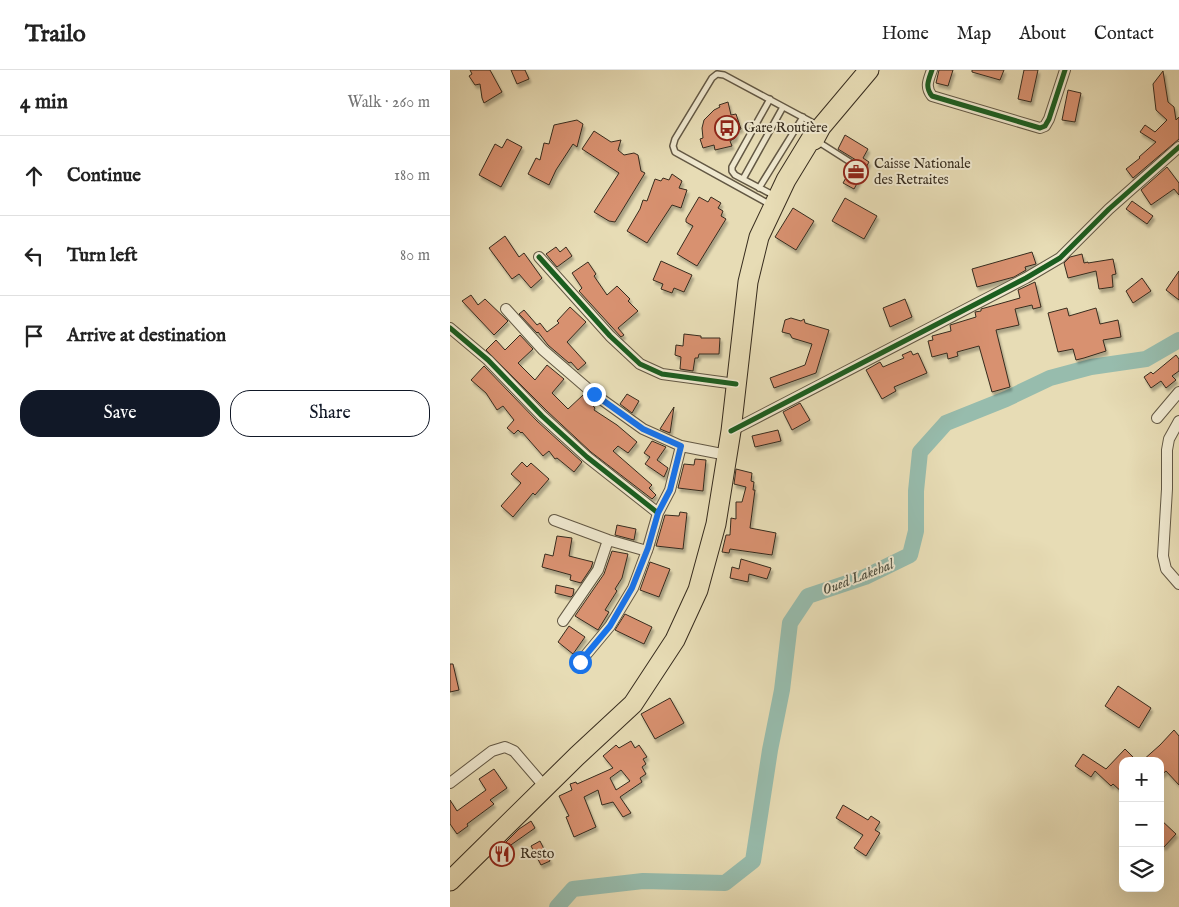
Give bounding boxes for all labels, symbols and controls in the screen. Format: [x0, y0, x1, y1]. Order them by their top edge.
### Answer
text: Trailo [25, 19, 86, 50]
text: Home [882, 23, 929, 46]
text: Map [957, 23, 991, 46]
text: About [1019, 23, 1066, 46]
text: Contact [1094, 23, 1154, 46]
text: 4 min [20, 89, 68, 116]
text: Walk · 260 m [347, 93, 430, 113]
bus stop icon: Gare Routière [714, 115, 740, 141]
place label: Gare Routière [744, 119, 828, 137]
place label: Caisse Nationale des Retraites [874, 155, 971, 189]
office icon: Caisse Nationale des Retraites [843, 159, 869, 185]
icon: ahead [20, 162, 48, 190]
text: Continue [67, 164, 141, 188]
text: 180 m [394, 166, 430, 186]
icon: left [20, 242, 48, 270]
text: Turn left [67, 244, 138, 268]
text: 80 m [400, 246, 430, 266]
icon: arrive [20, 322, 48, 350]
text: Arrive at destination [67, 324, 226, 348]
route end [583, 383, 606, 406]
button: Save [20, 390, 220, 437]
button: Share [230, 390, 430, 437]
water label: Oued Lakehal [820, 554, 898, 599]
route start [569, 651, 592, 674]
map controls [1119, 757, 1164, 892]
button: + [1119, 757, 1164, 802]
button: − [1119, 802, 1164, 847]
restaurant icon: Resto [489, 841, 515, 867]
place label: Resto [520, 845, 555, 863]
button: layers [1119, 847, 1164, 892]

